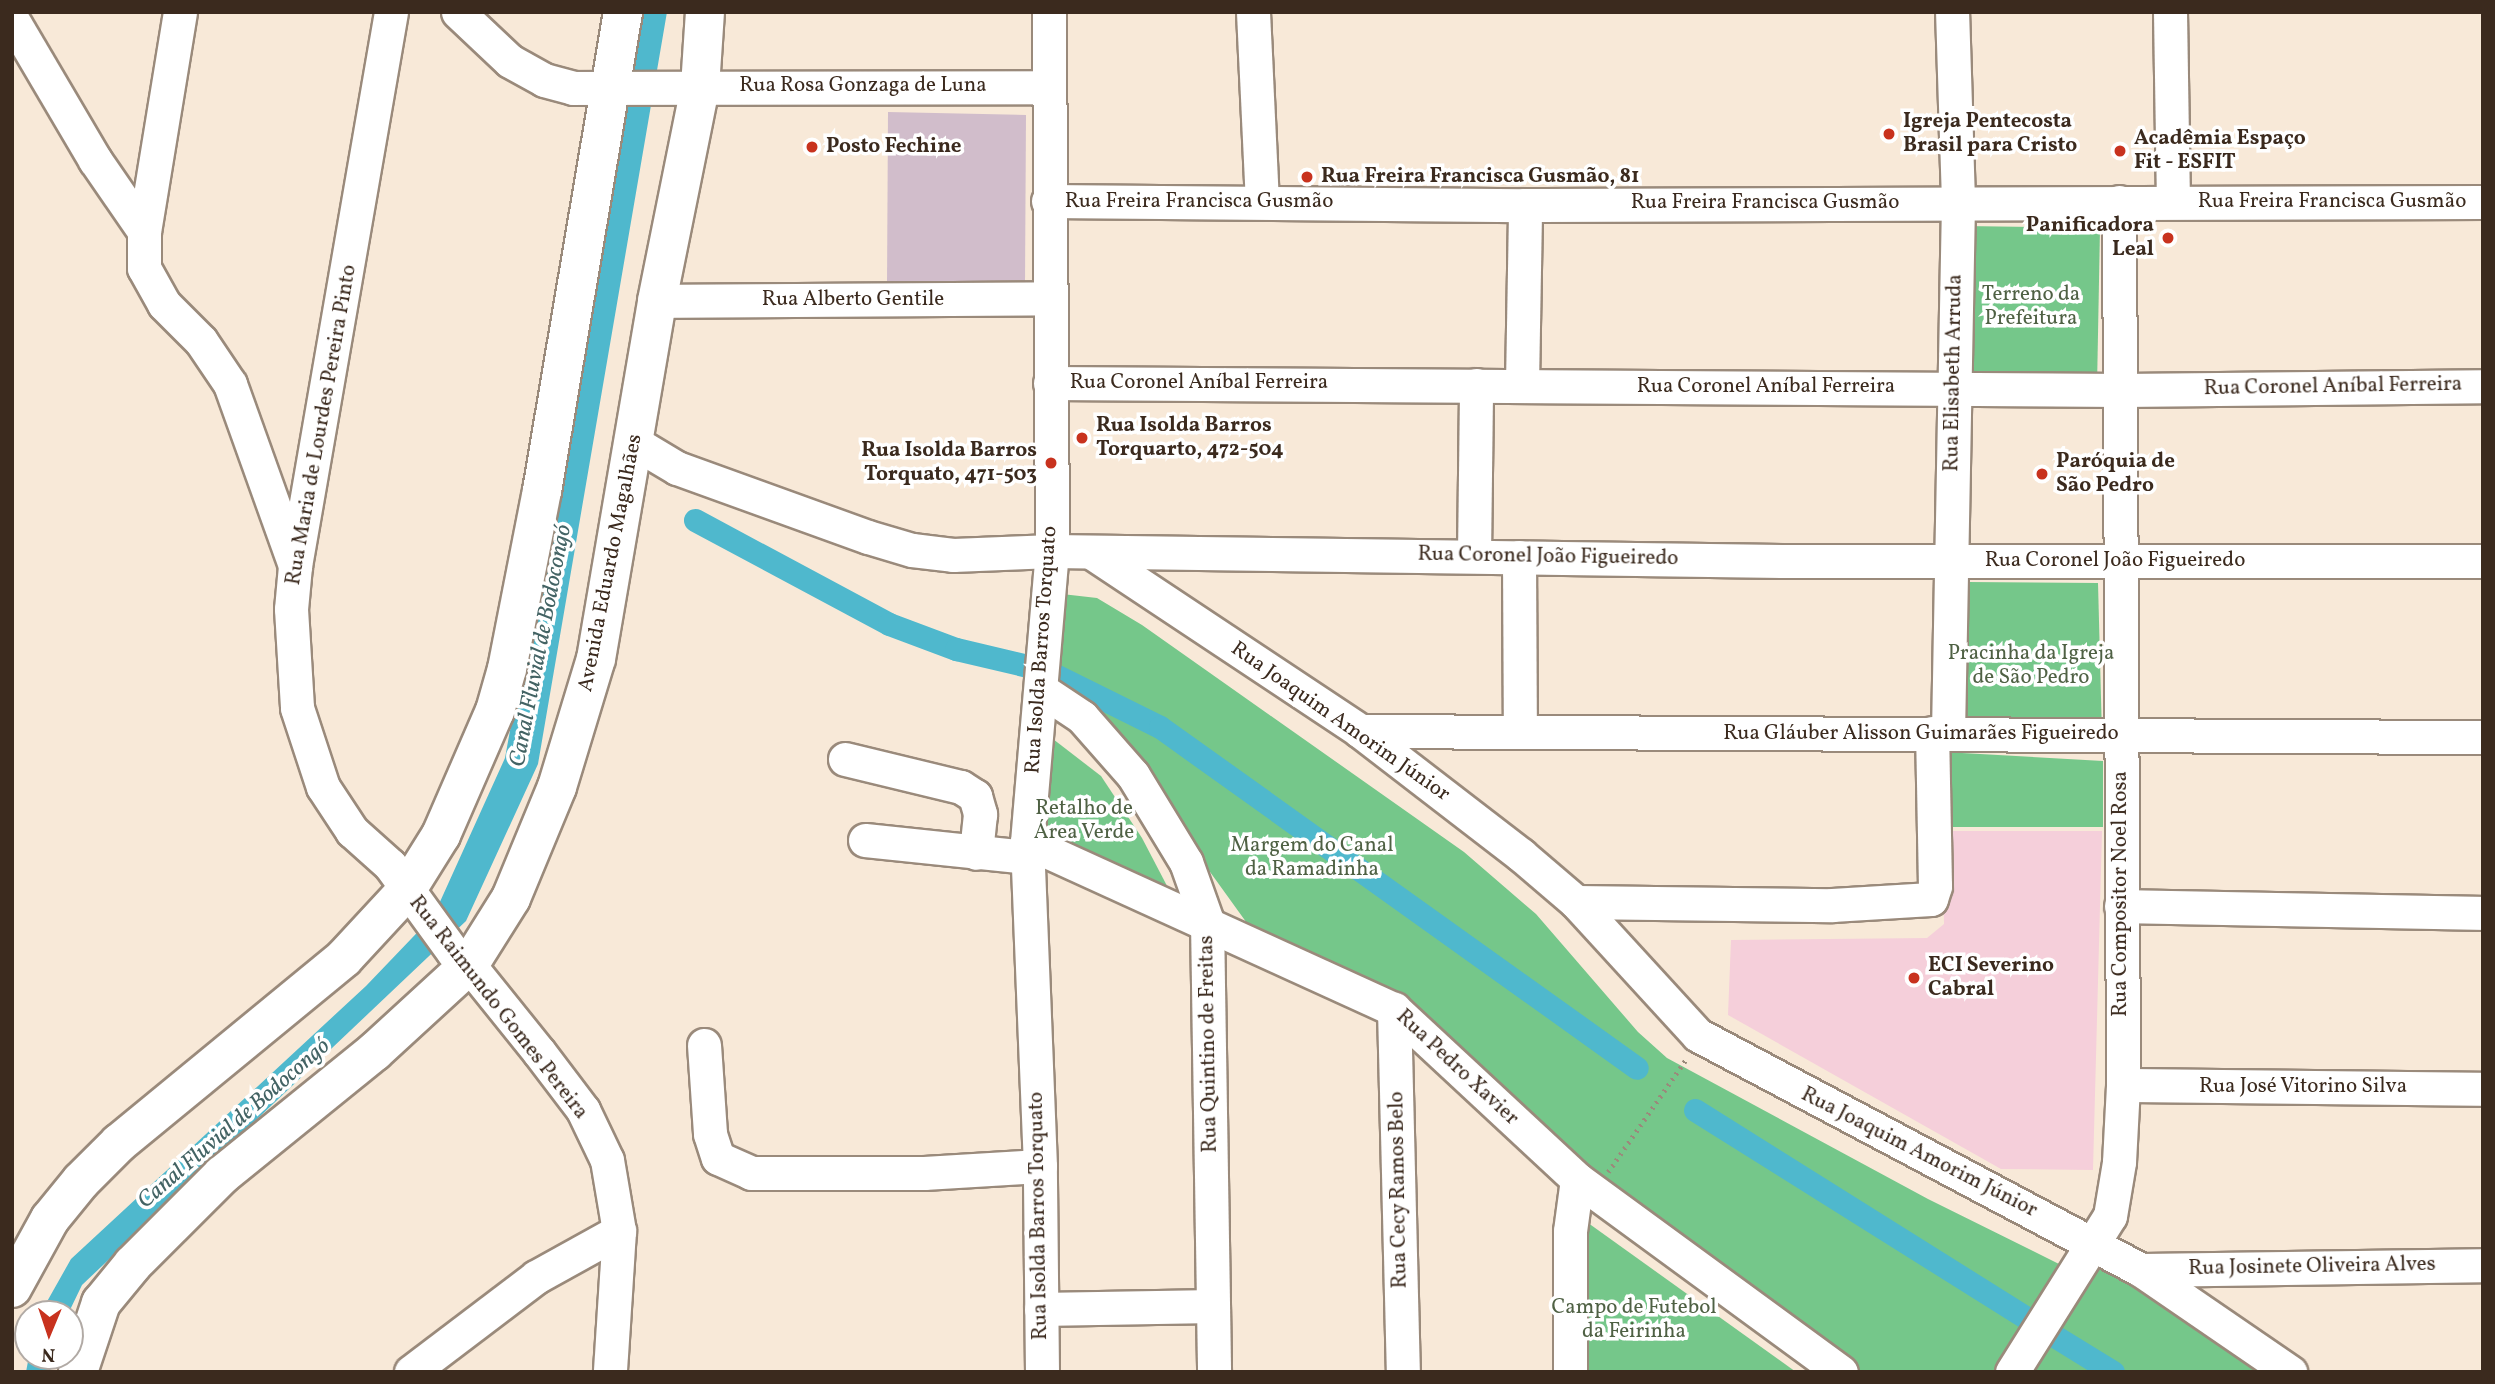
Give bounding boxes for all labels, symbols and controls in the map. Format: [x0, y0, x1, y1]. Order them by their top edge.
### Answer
street label: Rua Rosa Gonzaga de Luna [739, 73, 987, 99]
place label: Igreja Pentecosta Brasil para Cristo [1903, 109, 2077, 159]
marker: Igreja Pentecosta Brasil para Cristo [1881, 126, 1897, 142]
place label: Acadêmia Espaço Fit - ESFIT [2134, 126, 2306, 176]
place label: Posto Fechine [826, 134, 961, 160]
marker: Posto Fechine [804, 139, 820, 155]
marker: Acadêmia Espaço Fit - ESFIT [2112, 143, 2128, 159]
place label: Rua Freira Francisca Gusmão, 81 [1321, 164, 1639, 190]
marker: Rua Freira Francisca Gusmão, 81 [1299, 169, 1315, 185]
street label: Rua Freira Francisca Gusmão [1065, 189, 1333, 215]
street label: Rua Freira Francisca Gusmão [2198, 189, 2466, 215]
street label: Rua Freira Francisca Gusmão [1631, 190, 1899, 216]
place label: Panificadora Leal [2026, 213, 2154, 263]
marker: Panificadora Leal [2160, 230, 2176, 246]
street label: Rua Maria de Lourdes Pereira Pinto [281, 263, 363, 587]
street label: Rua Elisabeth Arruda [1940, 274, 1968, 472]
park label: Terreno da Prefeitura [1982, 282, 2080, 332]
street label: Rua Alberto Gentile [762, 287, 944, 313]
street label: Rua Coronel Aníbal Ferreira [1070, 370, 1328, 396]
street label: Rua Coronel Aníbal Ferreira [2204, 372, 2462, 402]
street label: Rua Coronel Aníbal Ferreira [1637, 374, 1895, 400]
place label: Rua Isolda Barros Torquarto, 472-504 [1096, 413, 1284, 463]
marker: Rua Isolda Barros Torquarto, 472-504 [1074, 430, 1090, 446]
street label: Avenida Eduardo Magalhães [574, 432, 648, 694]
place label: Rua Isolda Barros Torquato, 471-503 [861, 438, 1037, 488]
place label: Paróquia de São Pedro [2056, 449, 2175, 499]
marker: Rua Isolda Barros Torquato, 471-503 [1043, 455, 1059, 471]
marker: Paróquia de São Pedro [2034, 466, 2050, 482]
water label: Canal Fluvial de Bodocongó [504, 523, 578, 769]
street label: Rua Isolda Barros Torquato [1021, 525, 1063, 775]
street label: Rua Coronel João Figueiredo [1417, 542, 1679, 572]
street label: Rua Coronel João Figueiredo [1985, 548, 2245, 574]
street label: Rua Joaquim Amorim Júnior [1226, 637, 1454, 807]
park label: Pracinha da Igreja de São Pedro [1948, 641, 2114, 691]
street label: Rua Gláuber Alisson Guimarães Figueiredo [1723, 721, 2119, 747]
street label: Rua Compositor Noel Rosa [2108, 771, 2134, 1017]
park label: Retalho de Área Verde [1033, 796, 1135, 846]
park label: Margem do Canal da Ramadinha [1231, 833, 1393, 883]
street label: Rua Raimundo Gomes Pereira [403, 891, 593, 1125]
street label: Rua Quintino de Freitas [1195, 935, 1223, 1153]
place label: ECI Severino Cabral [1928, 953, 2054, 1003]
marker: ECI Severino Cabral [1906, 970, 1922, 986]
street label: Rua Pedro Xavier [1390, 1005, 1524, 1131]
water label: Canal Fluvial de Bodocongó [132, 1033, 336, 1215]
street label: Rua José Vitorino Silva [2199, 1074, 2407, 1100]
street label: Rua Joaquim Amorim Júnior [1797, 1082, 2041, 1224]
street label: Rua Isolda Barros Torquato [1024, 1091, 1054, 1341]
street label: Rua Cecy Ramos Belo [1385, 1091, 1413, 1289]
street label: Rua Josinete Oliveira Alves [2188, 1252, 2436, 1282]
park label: Campo de Futebol da Feirinha [1552, 1295, 1716, 1345]
north arrow [14, 1300, 84, 1370]
text: N [41, 1341, 56, 1367]

